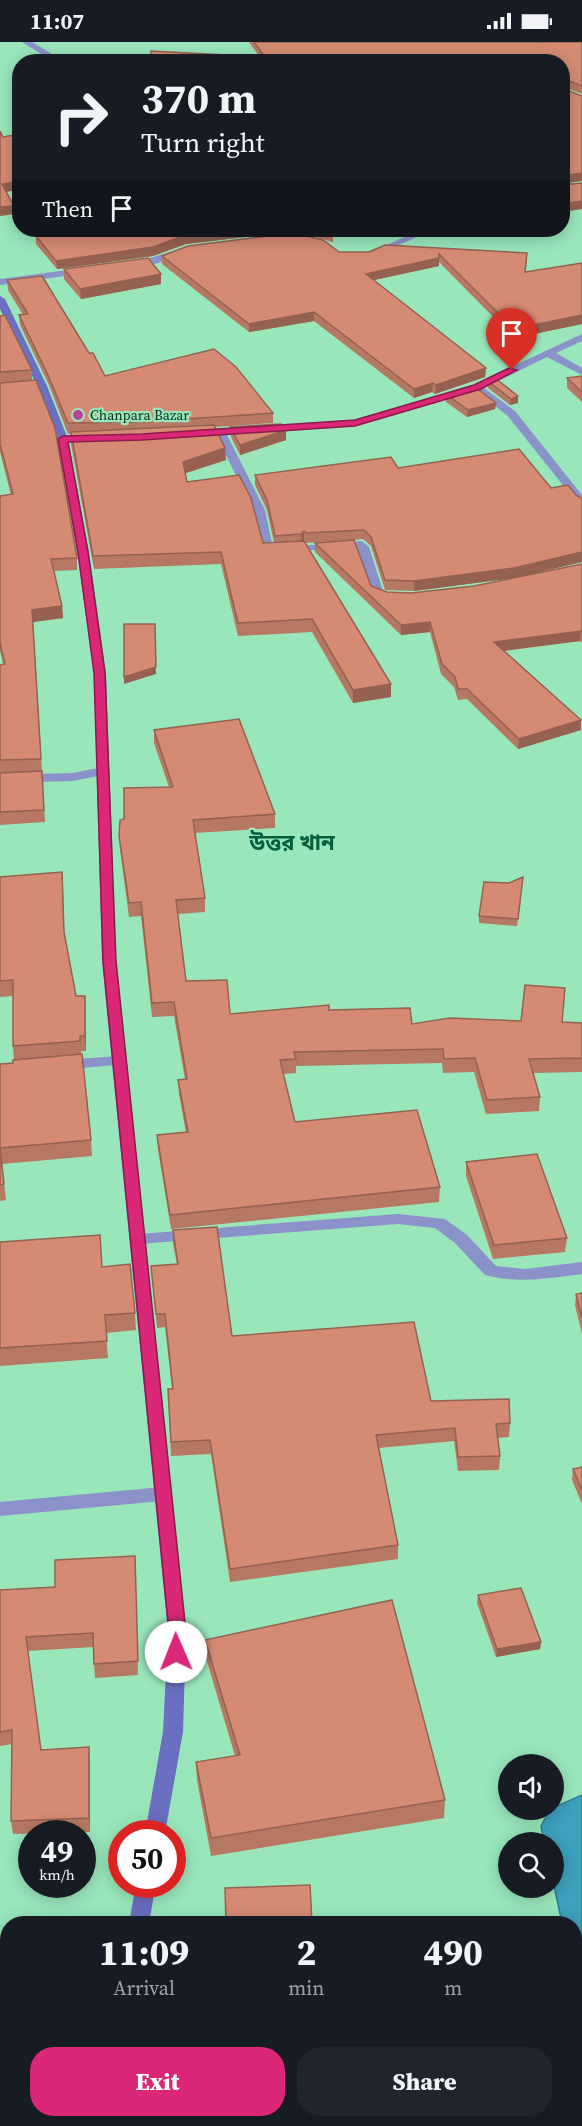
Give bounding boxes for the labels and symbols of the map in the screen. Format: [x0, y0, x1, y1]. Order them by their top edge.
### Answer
pin [486, 308, 537, 370]
place label: Chanpara Bazar [90, 405, 189, 425]
marker: Chanpara Bazar [71, 408, 85, 422]
district label: উত্তর খান [248, 827, 335, 857]
position arrow [144, 1620, 208, 1684]
speed limit sign: 50 [108, 1820, 186, 1898]

